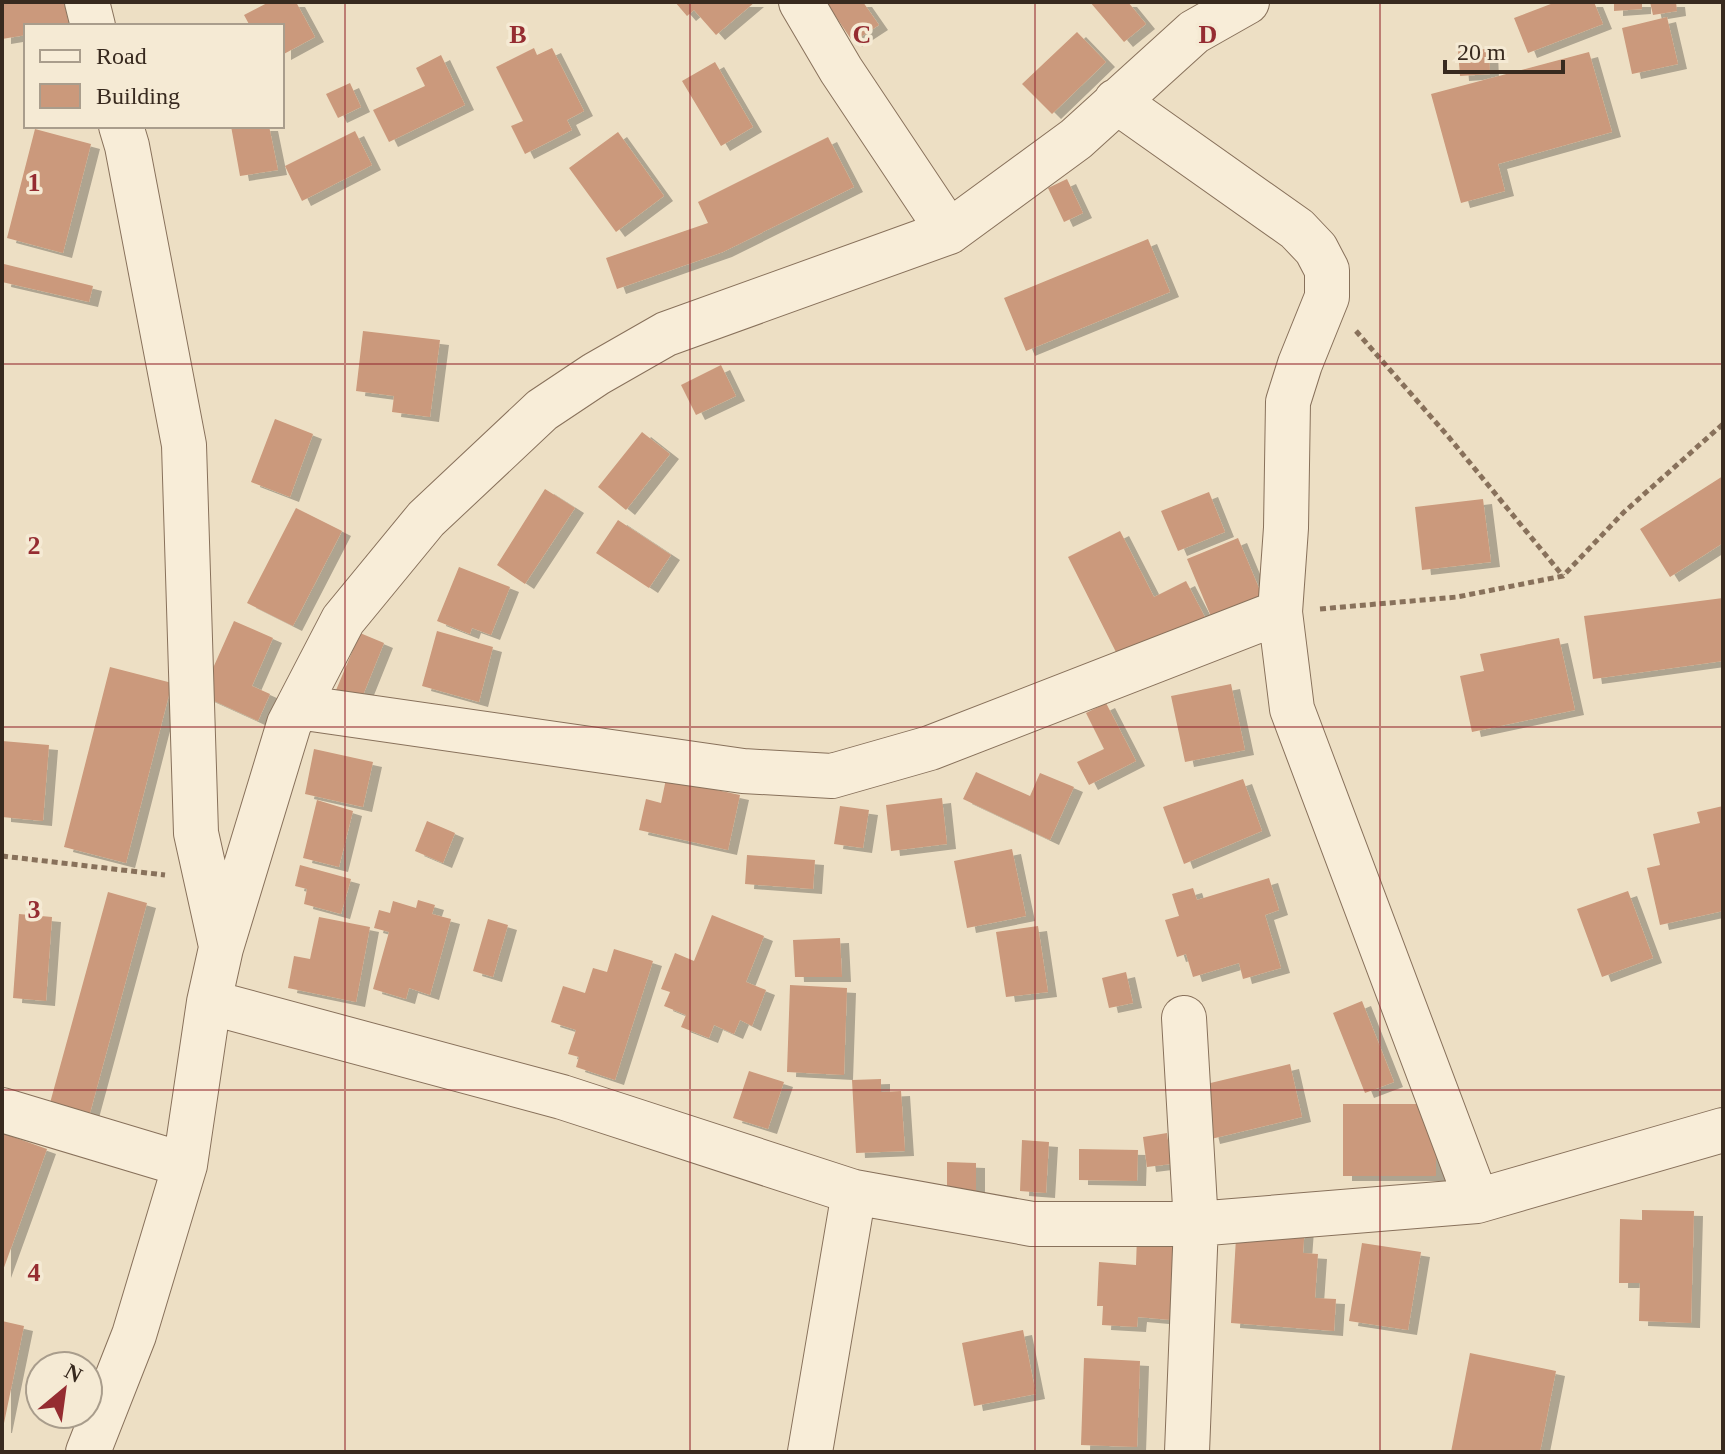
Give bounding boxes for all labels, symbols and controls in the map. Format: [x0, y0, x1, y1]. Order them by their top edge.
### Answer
text: B [509, 20, 527, 49]
text: C [853, 20, 871, 49]
text: D [1199, 20, 1217, 49]
legend [24, 24, 284, 128]
scale bar [1445, 24, 1563, 74]
text: 20 m [1457, 39, 1506, 65]
text: Road [96, 43, 147, 69]
text: Building [96, 83, 180, 109]
text: 1 [28, 168, 41, 197]
text: 2 [28, 531, 41, 560]
text: 3 [28, 895, 41, 924]
text: 4 [28, 1258, 41, 1287]
north arrow [24, 1350, 104, 1430]
text: N [60, 1358, 87, 1388]

